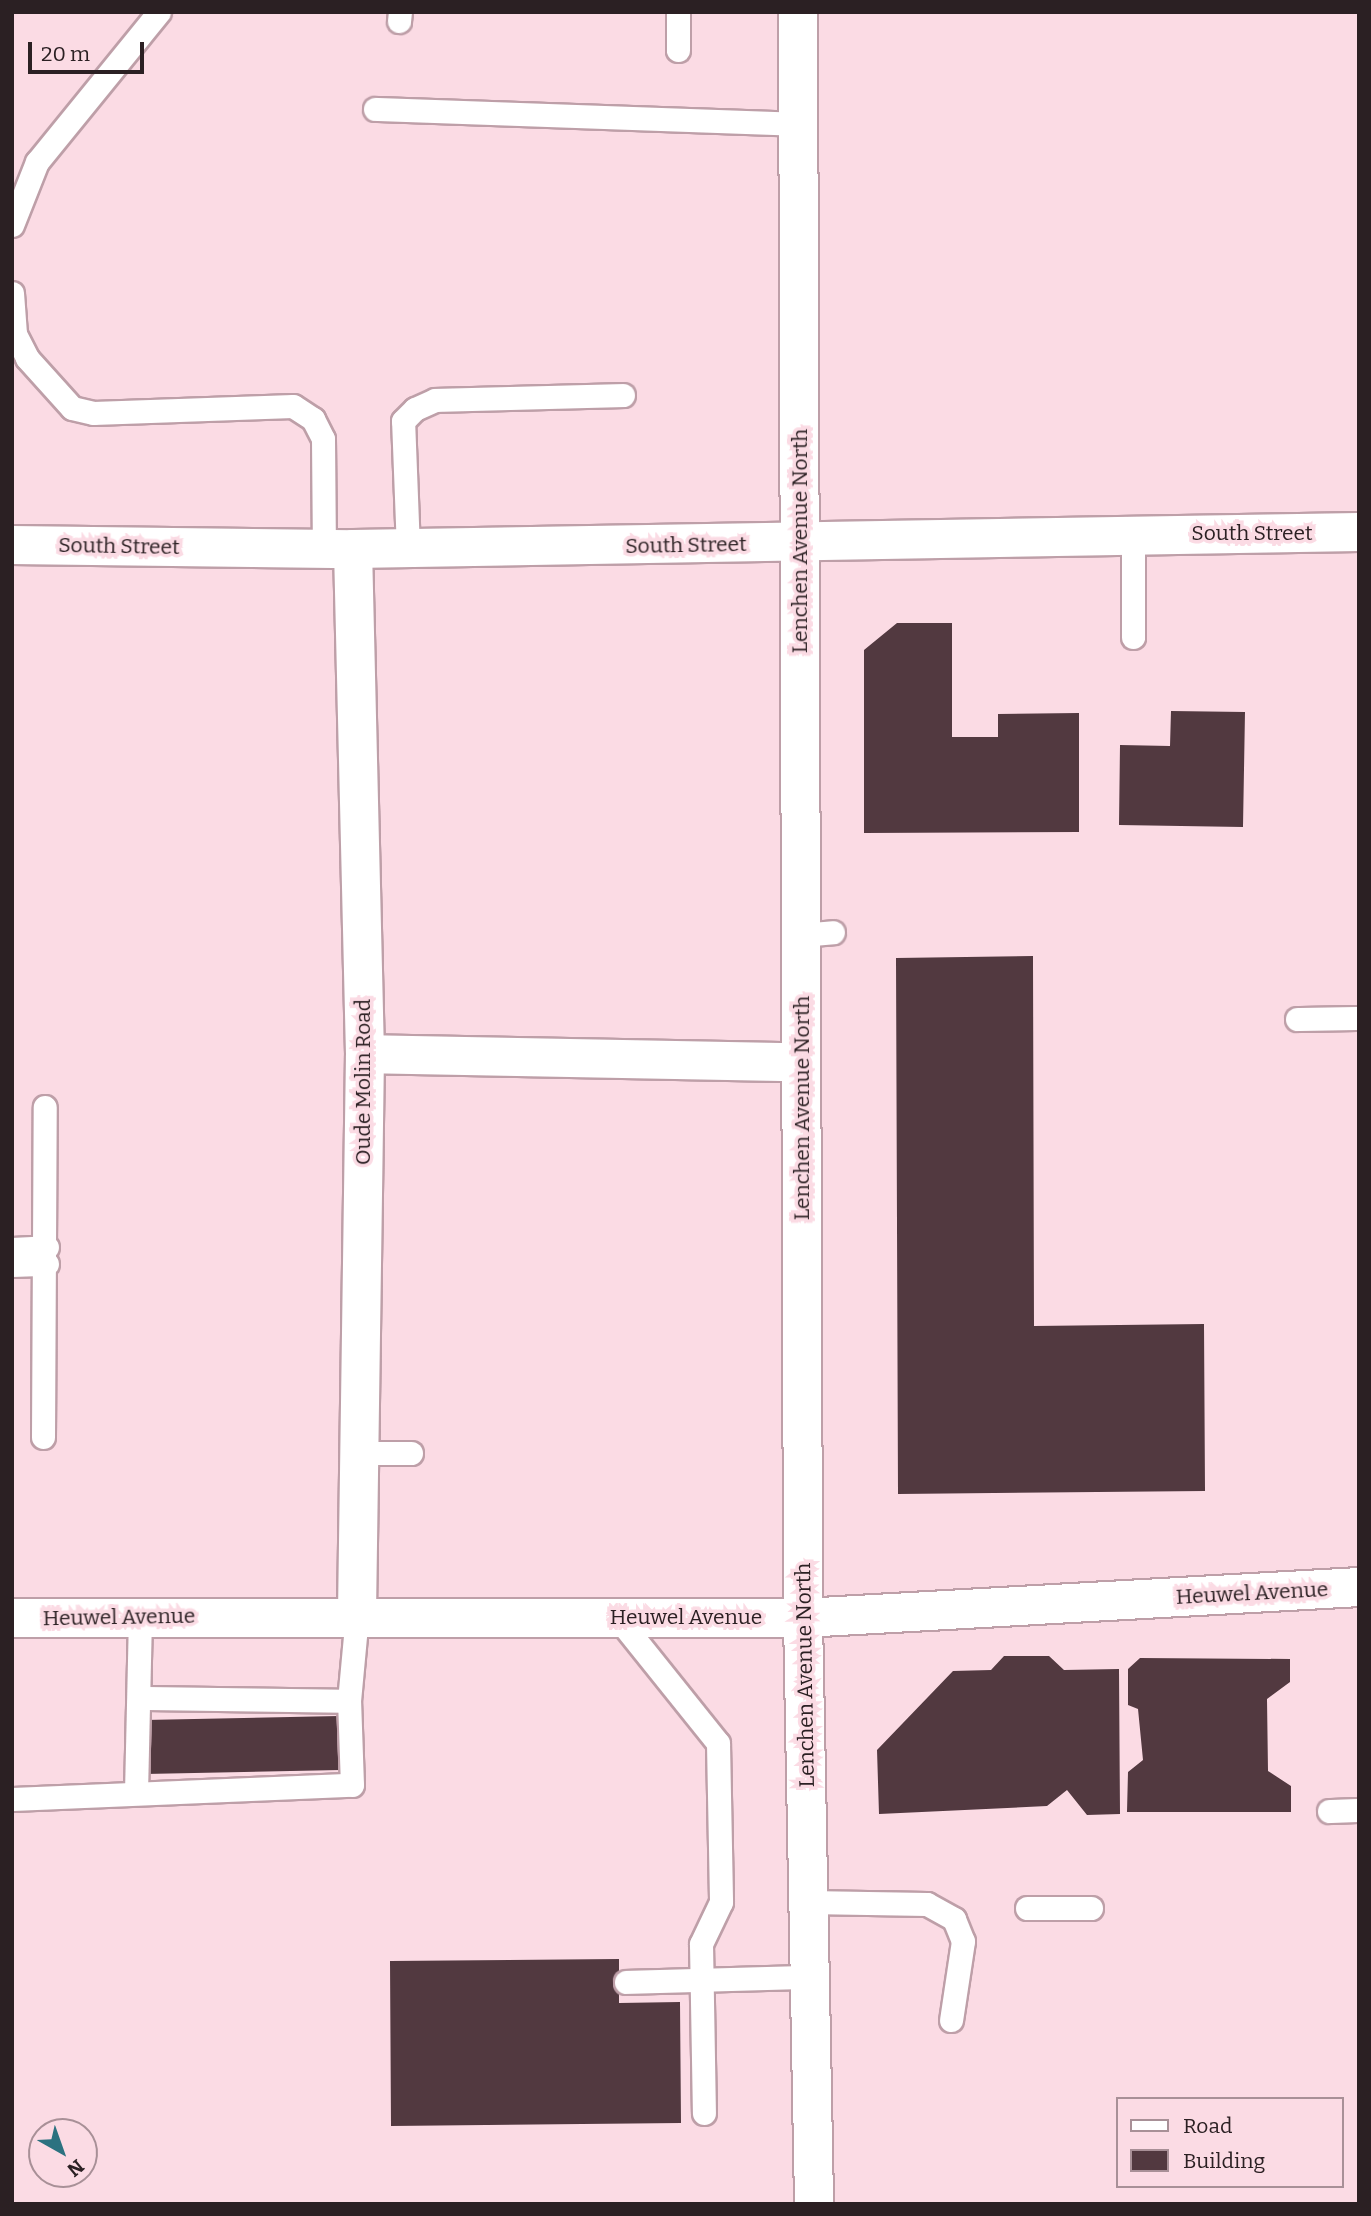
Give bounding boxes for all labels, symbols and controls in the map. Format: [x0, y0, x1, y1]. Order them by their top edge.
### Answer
scale bar [32, 28, 147, 72]
text: 20 m [41, 41, 90, 67]
street label: Lenchen Avenue North [787, 429, 813, 653]
street label: South Street [1191, 520, 1313, 546]
street label: South Street [625, 531, 747, 559]
street label: South Street [58, 532, 180, 560]
street label: Lenchen Avenue North [789, 996, 815, 1220]
street label: Oude Molin Road [350, 999, 376, 1165]
street label: Lenchen Avenue North [790, 1562, 820, 1788]
street label: Heuwel Avenue [1175, 1576, 1329, 1610]
street label: Heuwel Avenue [43, 1603, 195, 1631]
street label: Heuwel Avenue [610, 1604, 762, 1630]
legend [1116, 2097, 1343, 2188]
text: Road [1183, 2113, 1232, 2139]
north arrow [28, 2118, 98, 2188]
text: Building [1183, 2148, 1265, 2174]
text: N [63, 2154, 89, 2181]

